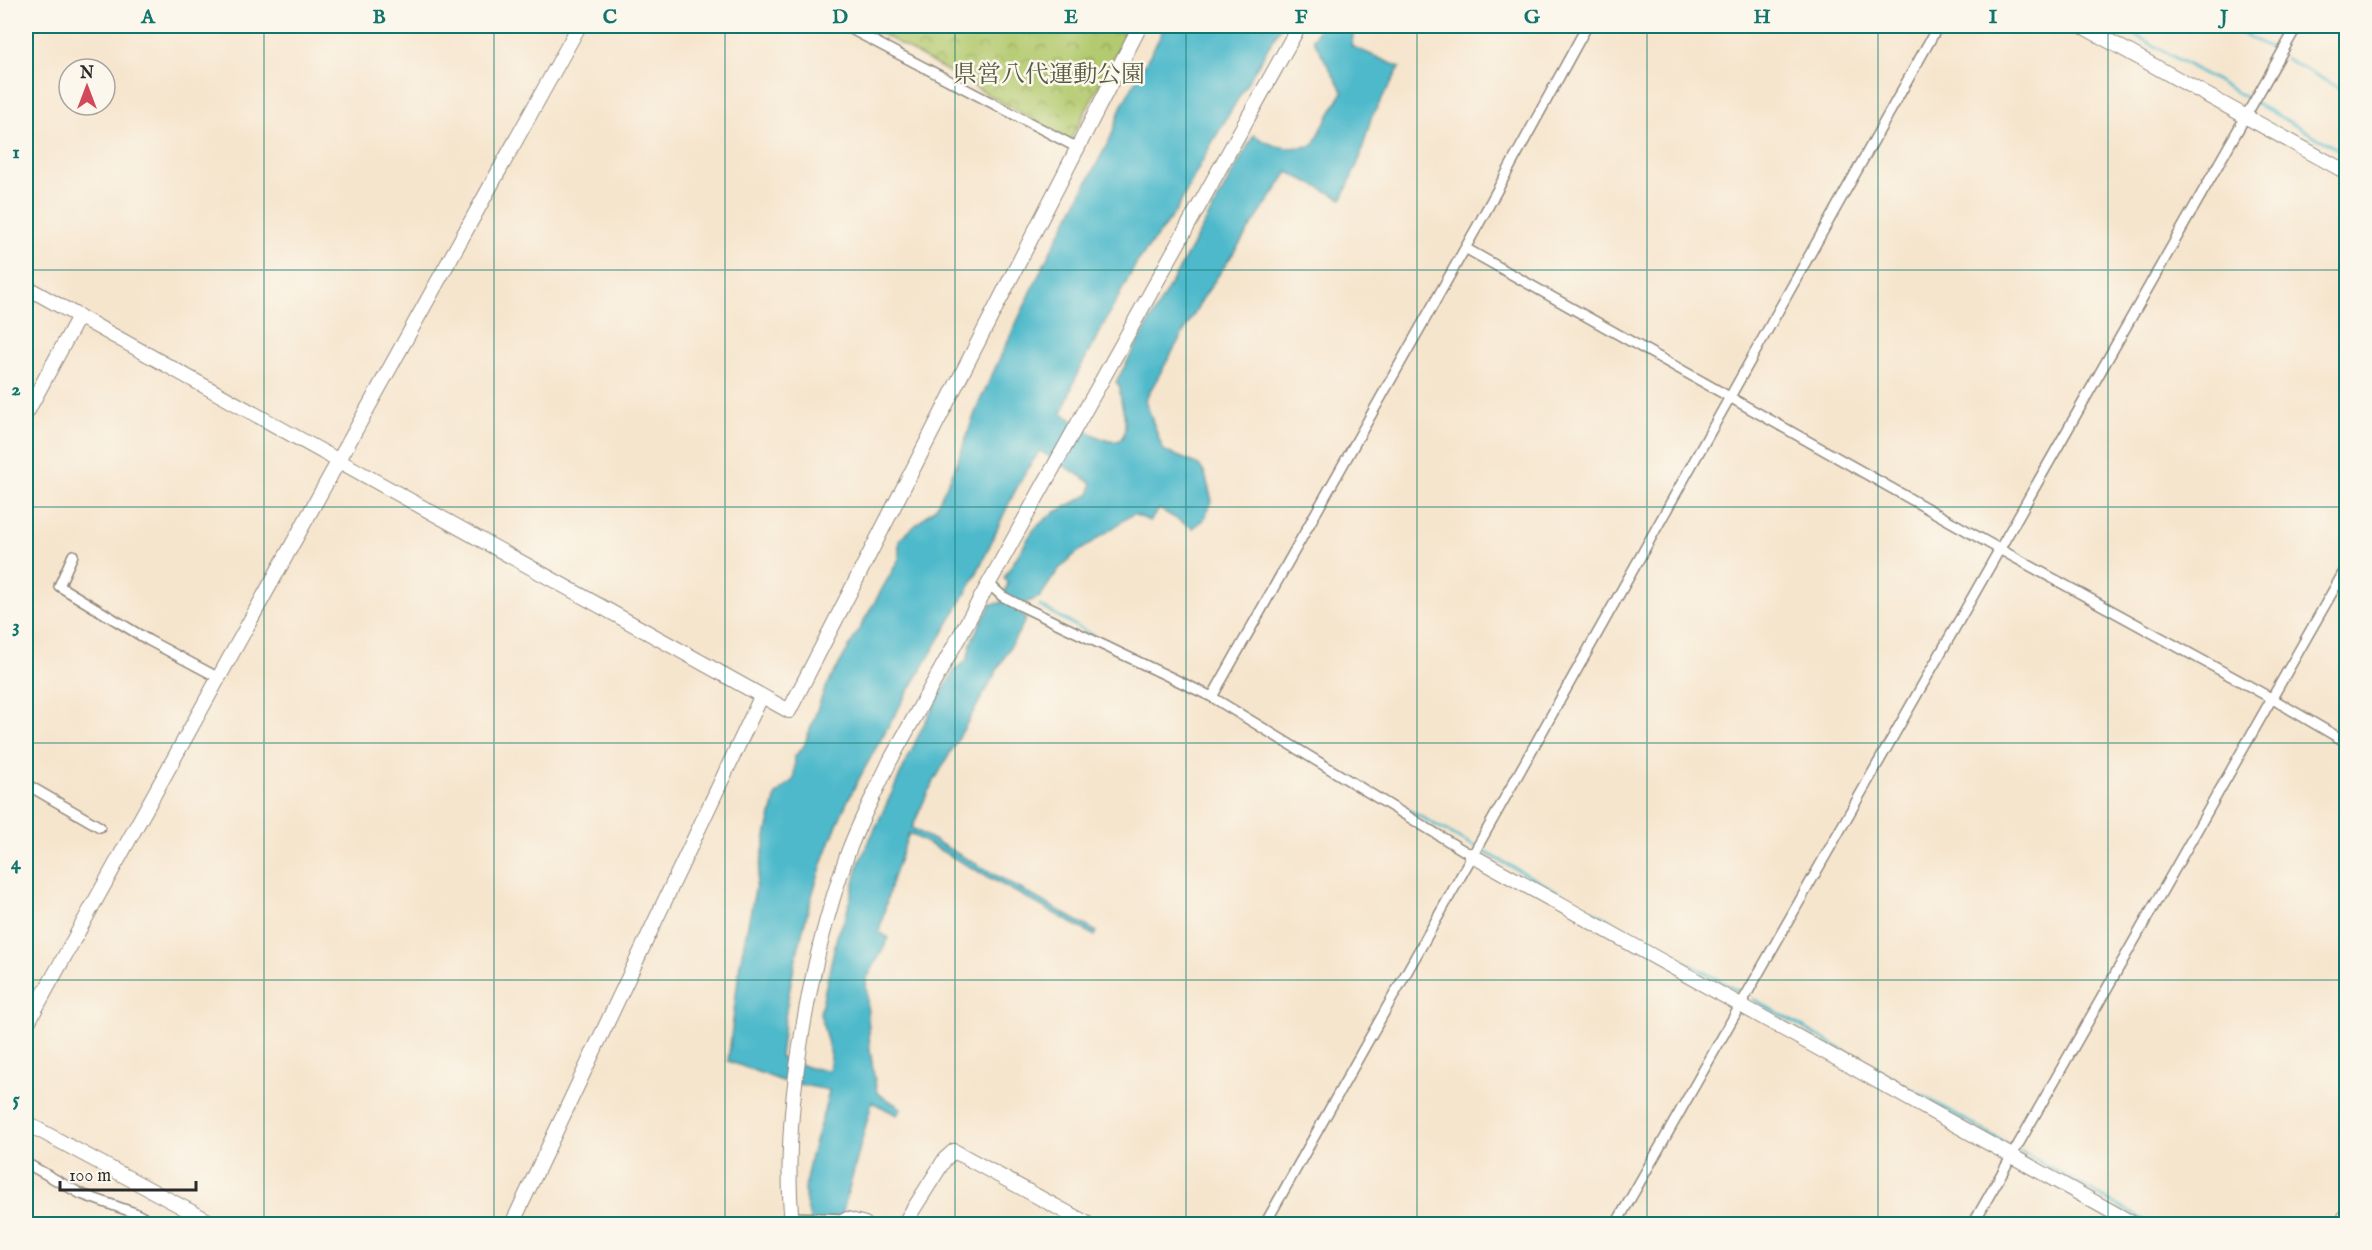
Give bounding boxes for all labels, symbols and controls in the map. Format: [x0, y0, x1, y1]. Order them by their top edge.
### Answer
text: A [140, 5, 156, 30]
text: B [372, 5, 386, 30]
text: C [603, 5, 617, 30]
text: D [832, 5, 848, 30]
text: E [1064, 5, 1078, 30]
text: F [1295, 5, 1308, 30]
text: G [1524, 5, 1541, 30]
text: H [1753, 5, 1771, 30]
text: I [1989, 5, 1998, 30]
text: J [2217, 5, 2229, 30]
north arrow [57, 57, 117, 117]
park label: 県営八代運動公園 [953, 60, 1145, 91]
text: N [79, 64, 94, 84]
text: 1 [12, 140, 20, 165]
text: 2 [11, 377, 21, 402]
text: 3 [12, 614, 20, 639]
text: 4 [11, 851, 22, 876]
text: 5 [12, 1087, 20, 1112]
scale bar [60, 1154, 196, 1192]
text: 100 m [69, 1165, 111, 1188]

